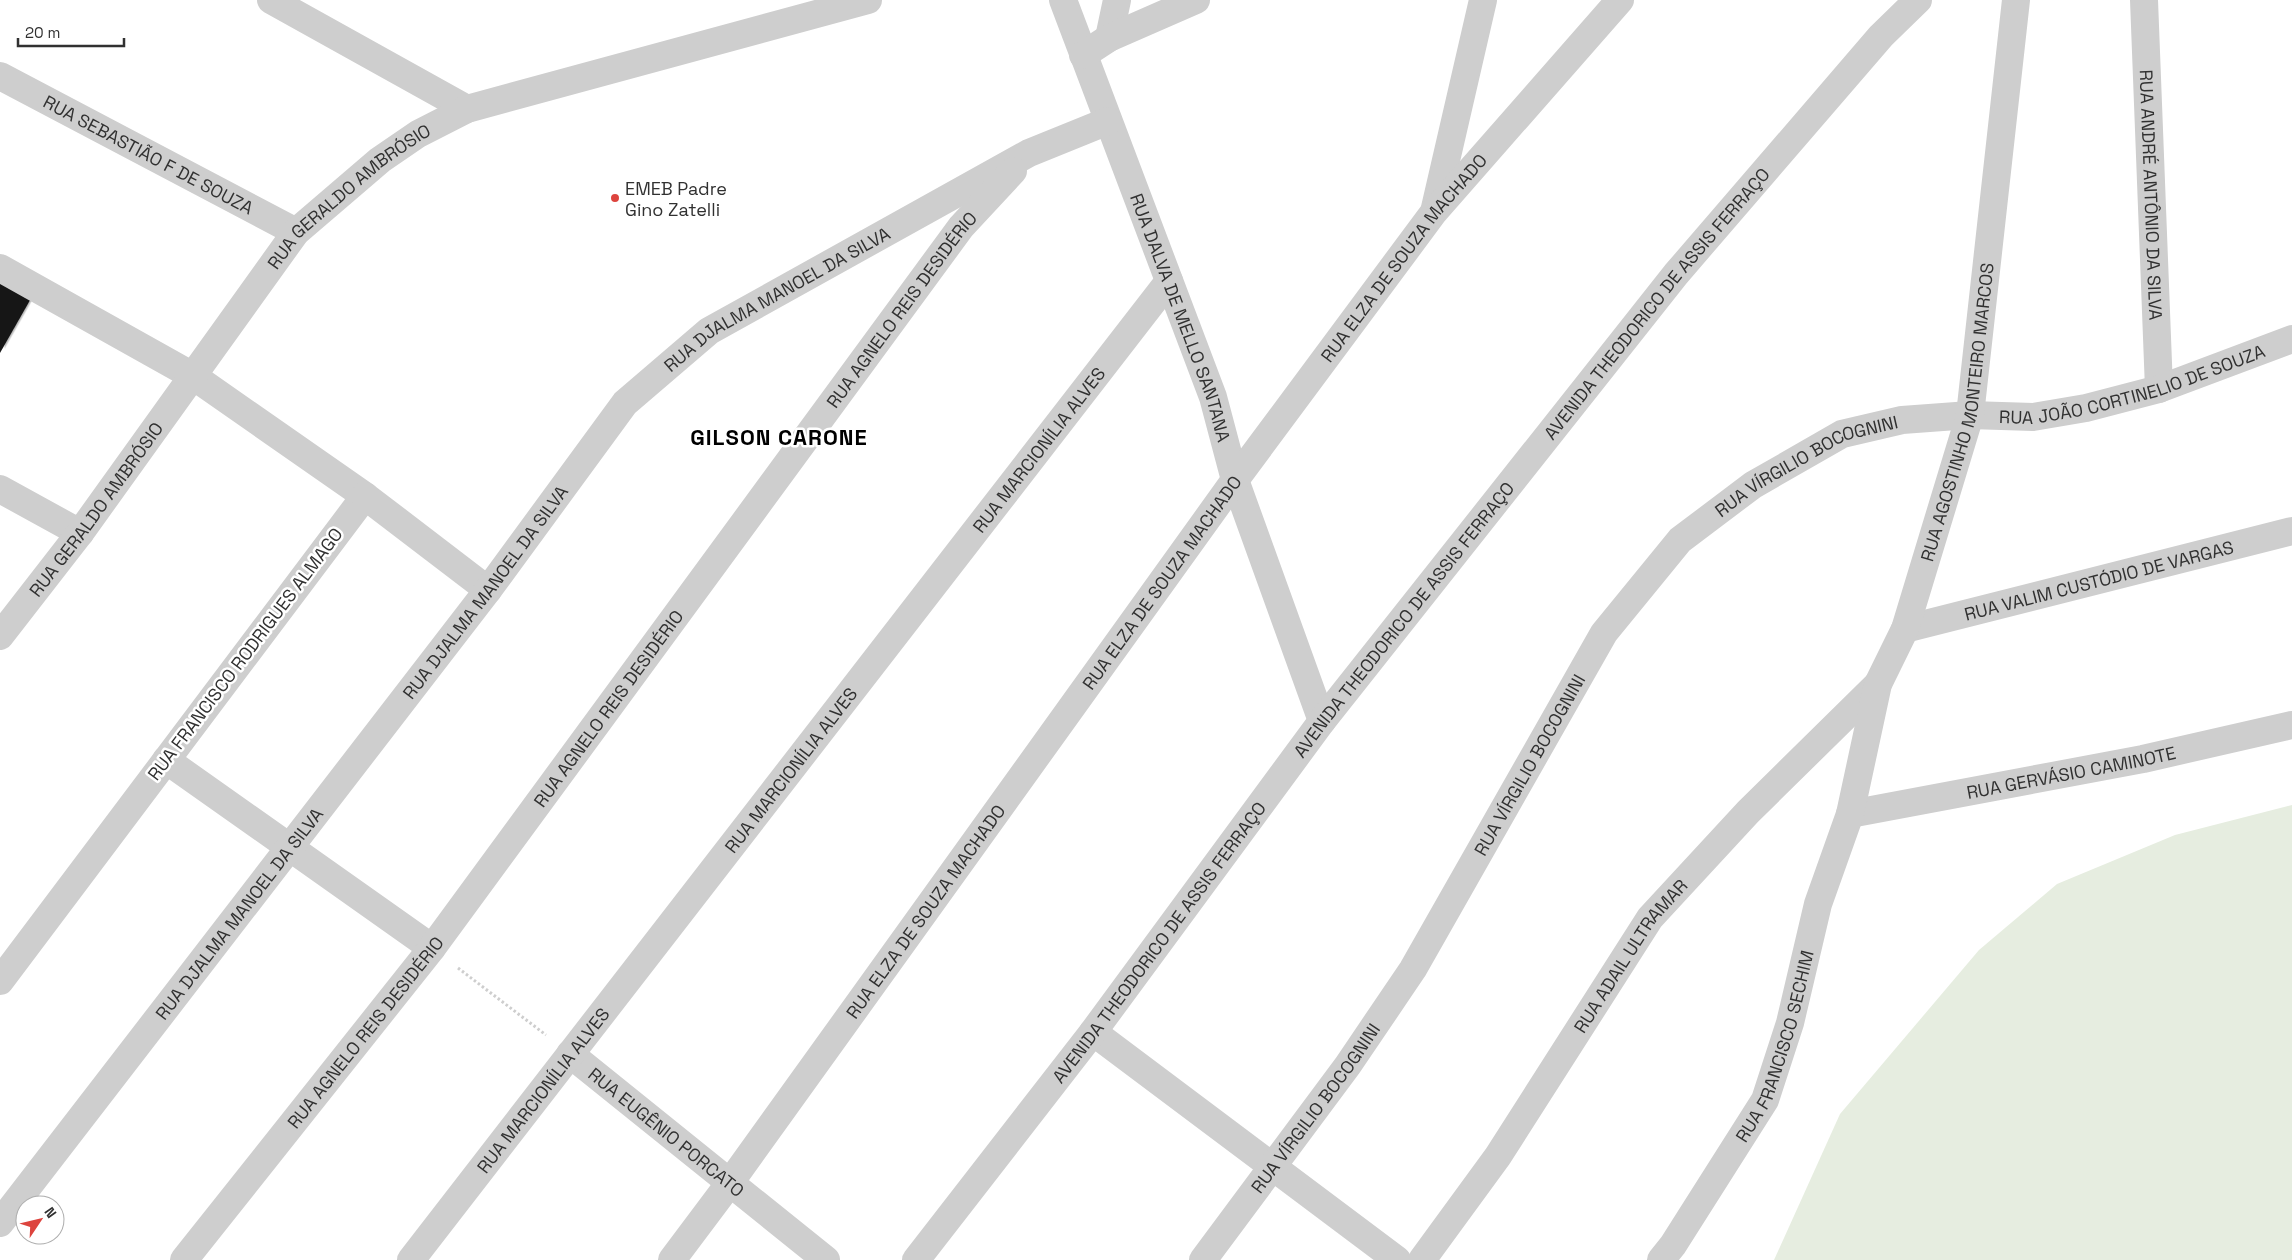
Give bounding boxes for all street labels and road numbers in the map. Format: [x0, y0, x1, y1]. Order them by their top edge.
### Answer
street label: RUA ANDRÉ ANTÔNIO DA SILVA [2135, 69, 2168, 321]
street label: RUA SEBASTIÃO F DE SOUZA [40, 90, 258, 219]
street label: RUA GERALDO AMBRÓSIO [262, 118, 434, 273]
street label: RUA ELZA DE SOUZA MACHADO [1315, 148, 1492, 367]
street label: AVENIDA THEODORICO DE ASSIS FERRAÇO [1538, 163, 1774, 444]
street label: RUA DALVA DE MELLO SANTANA [1126, 190, 1236, 444]
street label: RUA AGNELO REIS DESIDÉRIO [821, 206, 981, 412]
street label: RUA DJALMA MANOEL DA SILVA [659, 221, 894, 376]
street label: RUA AGOSTINHO MONTEIRO MARCOS [1915, 262, 1998, 564]
street label: RUA JOÃO CORTINELIO DE SOUZA [1999, 339, 2268, 429]
street label: RUA MARCIONÍLIA ALVES [967, 362, 1110, 537]
street label: RUA VÍRGILIO BOCOGNINI [1710, 410, 1900, 522]
street label: RUA GERALDO AMBRÓSIO [24, 417, 168, 601]
street label: RUA ELZA DE SOUZA MACHADO [1077, 471, 1246, 694]
street label: AVENIDA THEODORICO DE ASSIS FERRAÇO [1288, 477, 1519, 762]
street label: RUA DJALMA MANOEL DA SILVA [397, 480, 573, 703]
street label: RUA FRANCISCO RODRIGUES ALMAGO [142, 523, 348, 785]
street label: RUA VALIM CUSTÓDIO DE VARGAS [1962, 535, 2236, 625]
street label: RUA AGNELO REIS DESIDÉRIO [528, 605, 688, 811]
street label: RUA VÍRGILIO BOCOGNINI [1469, 670, 1590, 859]
street label: RUA MARCIONÍLIA ALVES [719, 682, 862, 857]
street label: RUA GERVÁSIO CAMINOTE [1965, 740, 2178, 803]
street label: AVENIDA THEODORICO DE ASSIS FERRAÇO [1047, 797, 1270, 1087]
street label: RUA ELZA DE SOUZA MACHADO [840, 800, 1010, 1023]
street label: RUA DJALMA MANOEL DA SILVA [150, 803, 328, 1024]
street label: RUA ADAIL ULTRAMAR [1568, 874, 1692, 1037]
street label: RUA AGNELO REIS DESIDÉRIO [282, 932, 448, 1133]
street label: RUA FRANCISCO SECHIM [1730, 948, 1818, 1146]
street label: RUA MARCIONÍLIA ALVES [471, 1003, 614, 1177]
street label: RUA VÍRGILIO BOCOGNINI [1245, 1018, 1385, 1197]
street label: RUA EUGÊNIO PORCATO [584, 1062, 749, 1201]

